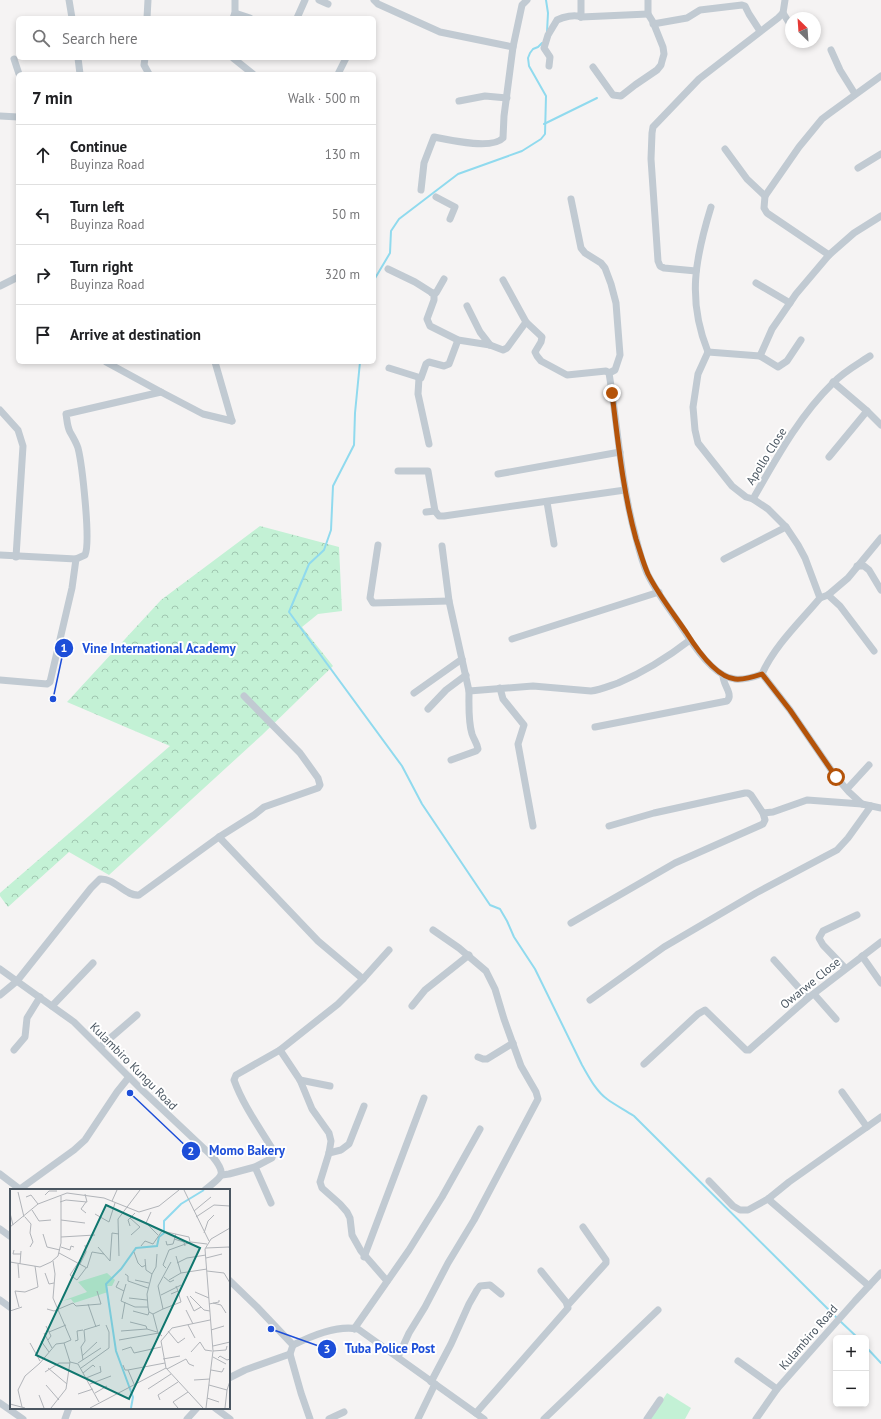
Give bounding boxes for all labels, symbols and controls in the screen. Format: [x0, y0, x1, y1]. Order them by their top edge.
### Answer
north arrow [785, 12, 821, 48]
search box [16, 16, 376, 60]
icon: search [30, 27, 52, 49]
text: Search here [62, 29, 138, 48]
text: 7 min [32, 87, 73, 109]
text: Walk · 500 m [288, 90, 360, 107]
text: Continue [70, 137, 127, 156]
icon: ahead [32, 144, 54, 166]
text: 130 m [325, 146, 360, 163]
text: Buyinza Road [70, 156, 145, 173]
text: Turn left [70, 197, 124, 216]
icon: left [32, 204, 54, 226]
text: 50 m [332, 206, 360, 223]
text: Buyinza Road [70, 216, 145, 233]
text: Turn right [70, 257, 133, 276]
icon: right [32, 264, 54, 286]
text: 320 m [325, 266, 360, 283]
text: Buyinza Road [70, 276, 145, 293]
icon: arrive [32, 324, 54, 346]
text: Arrive at destination [70, 325, 201, 344]
route end [603, 384, 621, 402]
street label: Apollo Close [743, 425, 789, 487]
callout: Vine International Academy [54, 636, 244, 661]
text: 1 [61, 640, 67, 655]
text: Vine International Academy [81, 640, 236, 657]
route start [827, 768, 845, 786]
street label: Owarwe Close [777, 954, 843, 1012]
street label: Kulambiro Kungu Road [87, 1019, 181, 1113]
callout: Momo Bakery [181, 1138, 292, 1163]
text: Momo Bakery [209, 1142, 286, 1159]
text: 2 [188, 1143, 194, 1158]
inset map [10, 1189, 230, 1409]
street label: Kulambiro Road [776, 1301, 840, 1373]
map controls [833, 1335, 869, 1407]
button: + [833, 1335, 869, 1371]
callout: Tuba Police Post [317, 1336, 443, 1361]
text: Tuba Police Post [345, 1340, 436, 1357]
text: 3 [324, 1341, 330, 1356]
button: − [833, 1371, 869, 1407]

